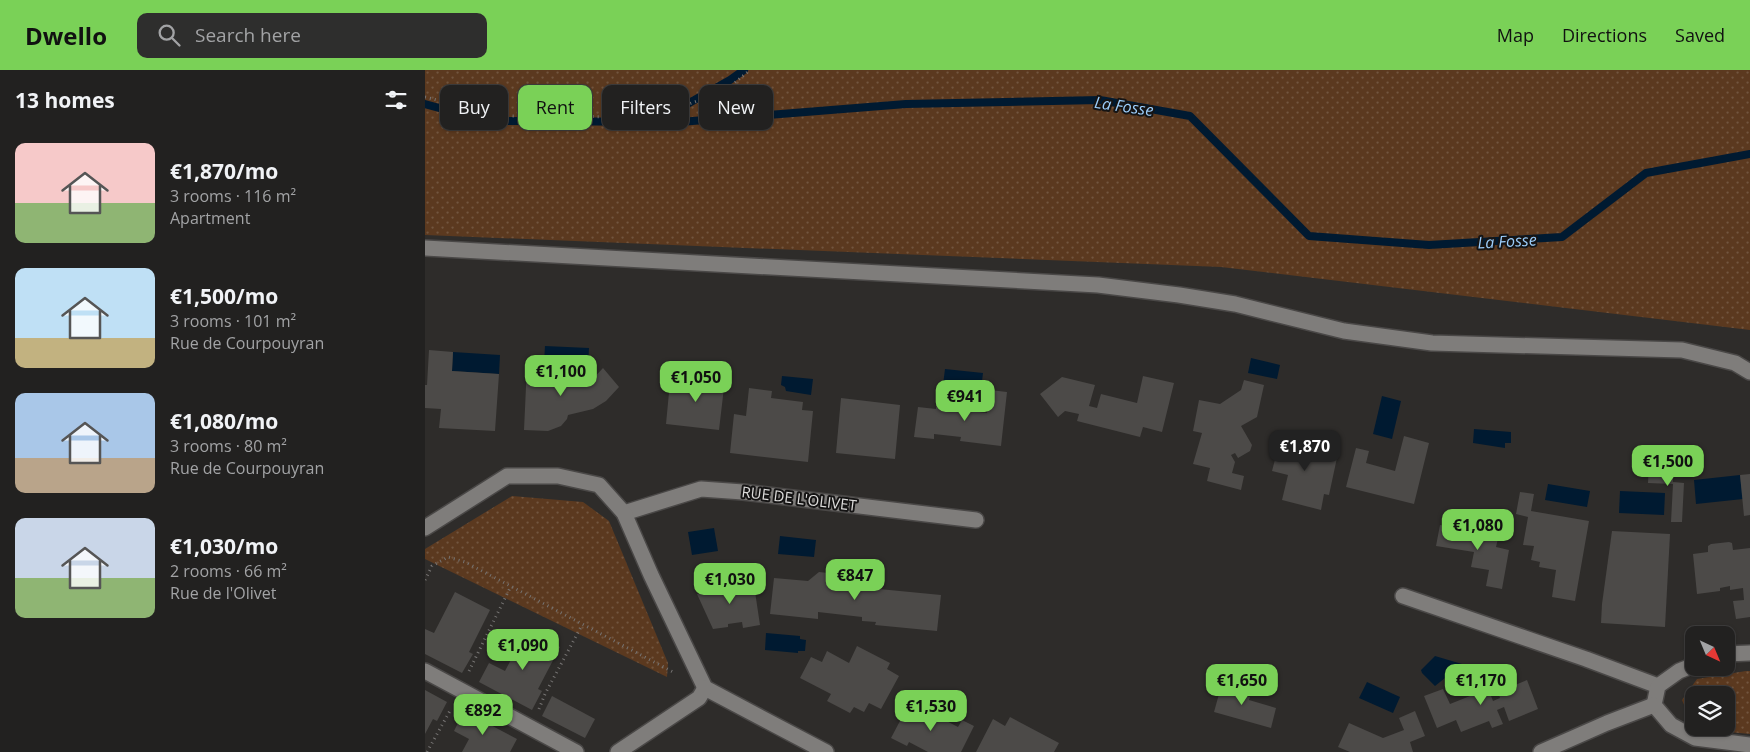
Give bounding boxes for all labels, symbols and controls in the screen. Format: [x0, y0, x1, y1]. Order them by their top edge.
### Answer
search box [137, 13, 487, 58]
text: Dwello [25, 19, 107, 52]
icon: search [155, 21, 183, 49]
text: Search here [195, 22, 301, 48]
text: Map [1497, 23, 1534, 47]
text: Directions [1562, 23, 1647, 47]
text: Saved [1675, 23, 1725, 47]
chip: Buy [440, 85, 508, 130]
chip: Rent [518, 85, 592, 130]
chip: Filters [602, 85, 689, 130]
chip: New [699, 85, 773, 130]
text: 13 homes [15, 86, 115, 114]
icon: filters [382, 86, 410, 114]
water label: La Fosse [1093, 91, 1155, 121]
text: €1,870/mo [170, 157, 278, 185]
icon: home [55, 163, 115, 223]
text: 3 rooms · 116 m² [170, 185, 296, 207]
text: Apartment [170, 207, 250, 229]
water label: La Fosse [1477, 228, 1537, 254]
text: €1,500/mo [170, 282, 278, 310]
icon: home [55, 288, 115, 348]
text: 3 rooms · 101 m² [170, 310, 296, 332]
text: Rue de Courpouyran [170, 332, 324, 354]
pin: €1,100 [520, 354, 602, 397]
text: €1,100 [536, 360, 586, 382]
pin: €1,050 [655, 360, 737, 403]
text: €1,050 [671, 366, 721, 388]
pin: €941 [935, 380, 995, 422]
text: €941 [947, 385, 983, 407]
text: €1,080/mo [170, 407, 278, 435]
icon: home [55, 413, 115, 473]
pin: €1,870 [1264, 430, 1346, 472]
text: 3 rooms · 80 m² [170, 435, 287, 457]
text: €1,870 [1280, 435, 1330, 457]
pin: €1,500 [1627, 444, 1709, 487]
text: €1,500 [1643, 450, 1693, 472]
text: Rue de Courpouyran [170, 457, 324, 479]
street label: RUE DE L'OLIVET [740, 481, 859, 515]
pin: €1,080 [1437, 508, 1519, 551]
text: €1,080 [1453, 514, 1503, 536]
text: €1,030/mo [170, 532, 278, 560]
icon: home [55, 538, 115, 598]
pin: €847 [825, 558, 885, 601]
text: 2 rooms · 66 m² [170, 560, 287, 582]
pin: €1,030 [689, 562, 771, 605]
text: €847 [837, 564, 873, 586]
text: €1,030 [705, 568, 755, 590]
text: Rue de l'Olivet [170, 582, 277, 604]
north arrow [1685, 626, 1735, 676]
map controls [1685, 626, 1735, 736]
pin: €1,090 [482, 628, 564, 671]
text: €1,090 [498, 634, 548, 656]
pin: €1,650 [1201, 664, 1283, 706]
pin: €1,170 [1440, 664, 1522, 706]
text: €1,650 [1217, 669, 1267, 691]
text: €1,170 [1456, 669, 1506, 691]
button: layers [1685, 686, 1735, 736]
pin: €1,530 [890, 690, 972, 732]
pin: €892 [453, 694, 513, 736]
text: €1,530 [906, 695, 956, 717]
text: €892 [465, 699, 501, 721]

